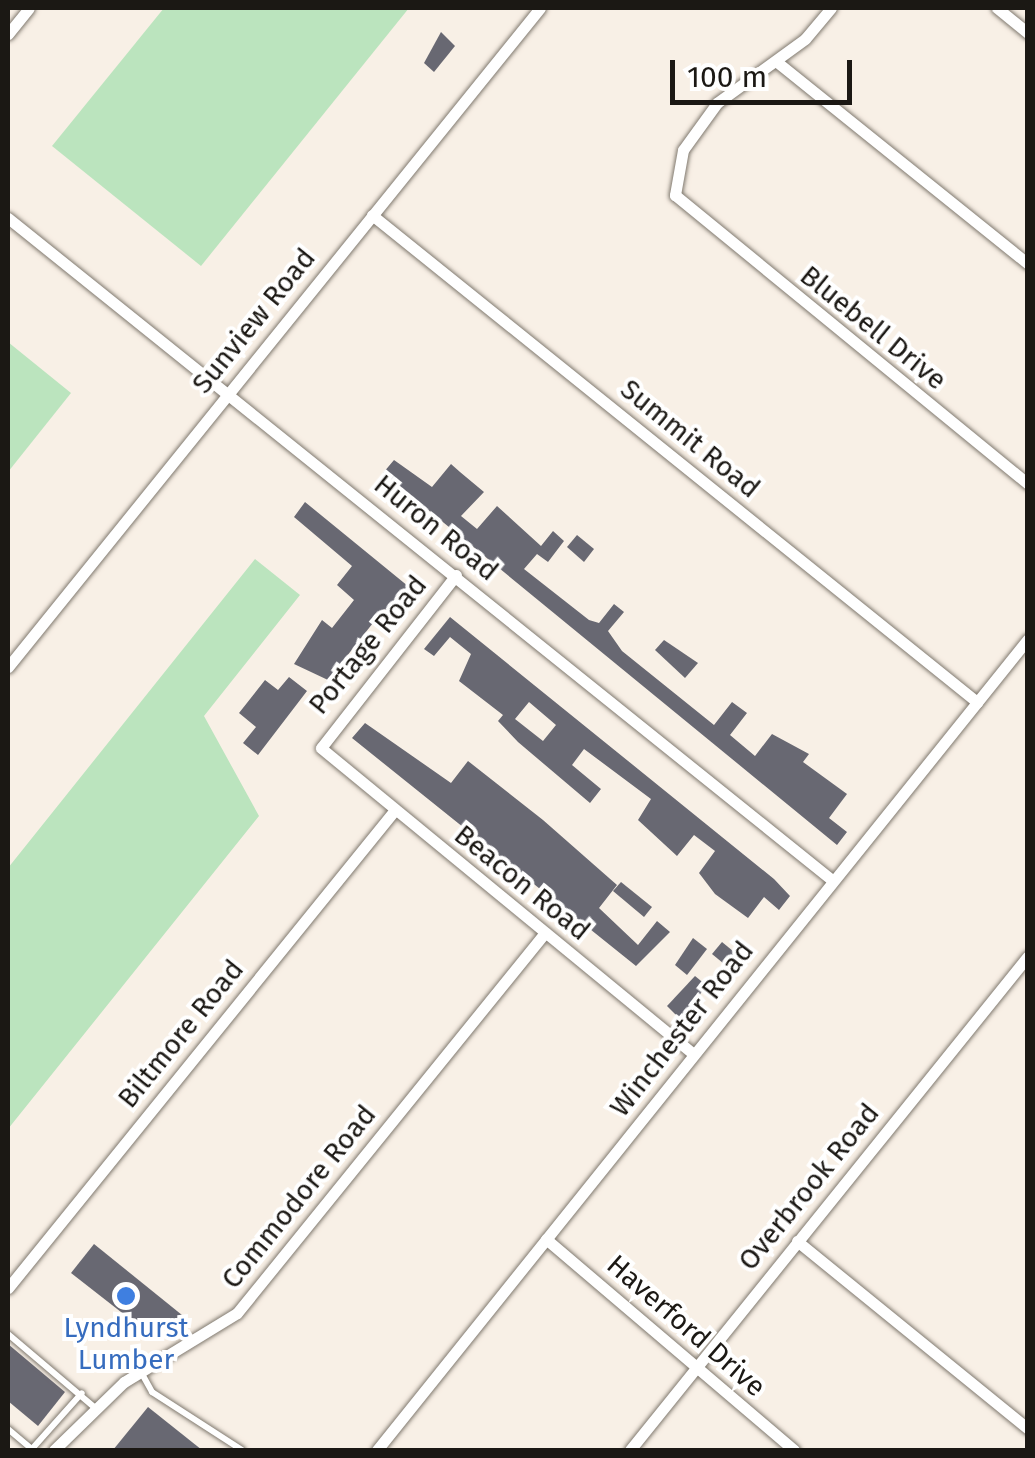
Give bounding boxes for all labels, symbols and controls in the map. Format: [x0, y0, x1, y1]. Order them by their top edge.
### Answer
scale bar [675, 40, 858, 102]
text: 100 m [687, 59, 767, 95]
street label: Sunview Road [185, 242, 323, 400]
street label: Bluebell Drive [793, 259, 953, 397]
street label: Summit Road [614, 373, 766, 505]
street label: Huron Road [367, 468, 505, 588]
street label: Portage Road [302, 569, 434, 721]
street label: Beacon Road [447, 818, 597, 948]
street label: Winchester Road [603, 935, 761, 1123]
street label: Biltmore Road [111, 953, 251, 1115]
street label: Overbrook Road [732, 1097, 886, 1277]
street label: Commodore Road [215, 1099, 383, 1295]
street label: Haverford Drive [600, 1248, 772, 1404]
marker: Lyndhurst Lumber [115, 1285, 137, 1307]
place label: Lyndhurst Lumber [63, 1311, 189, 1377]

